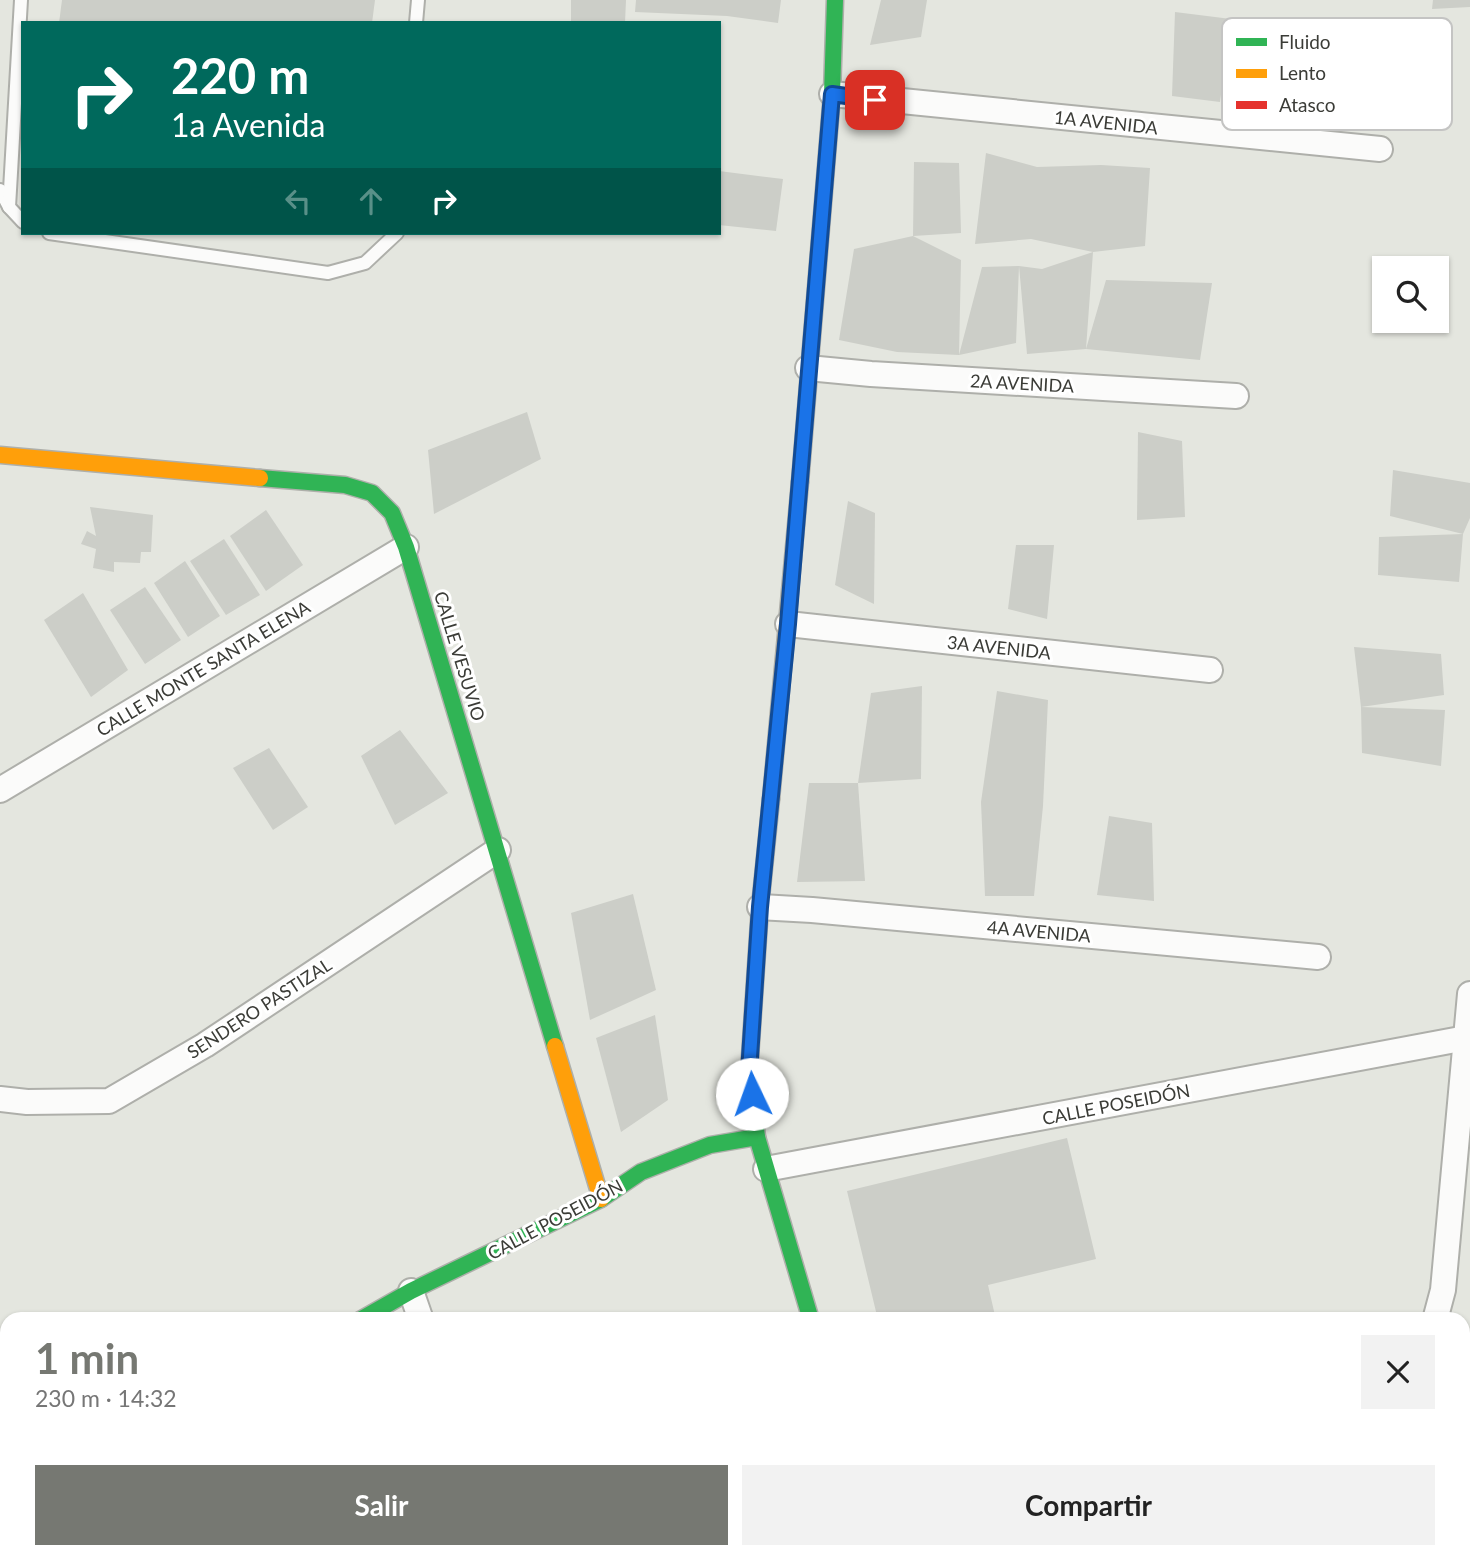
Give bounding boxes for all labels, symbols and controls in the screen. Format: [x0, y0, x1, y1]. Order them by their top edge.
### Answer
legend [1222, 18, 1452, 130]
text: Fluido [1279, 30, 1331, 53]
text: 220 m [171, 46, 309, 104]
icon: right [56, 49, 147, 140]
text: Lento [1279, 61, 1326, 84]
pin [845, 70, 905, 130]
icon: arrive [856, 81, 894, 119]
text: Atasco [1279, 93, 1335, 116]
text: 1a Avenida [171, 105, 325, 144]
street label: 1A AVENIDA [1053, 106, 1160, 138]
icon: left [279, 182, 317, 220]
icon: ahead [352, 182, 390, 220]
icon: right [425, 182, 463, 220]
map controls [1372, 256, 1449, 333]
button: search [1372, 256, 1449, 333]
street label: 2A AVENIDA [969, 369, 1075, 397]
street label: CALLE VESUVIO [430, 589, 490, 723]
street label: CALLE MONTE SANTA ELENA [92, 595, 314, 741]
street label: 3A AVENIDA [946, 631, 1053, 663]
street label: 4A AVENIDA [986, 916, 1093, 947]
street label: SENDERO PASTIZAL [183, 953, 335, 1063]
position arrow [715, 1057, 789, 1131]
street label: CALLE POSEIDÓN [1040, 1079, 1192, 1129]
street label: CALLE POSEIDÓN [484, 1174, 626, 1264]
text: 1 min [35, 1333, 139, 1383]
button: close [1361, 1335, 1435, 1409]
text: 230 m · 14:32 [35, 1384, 177, 1412]
button: Salir [35, 1465, 728, 1545]
button: Compartir [742, 1465, 1435, 1545]

